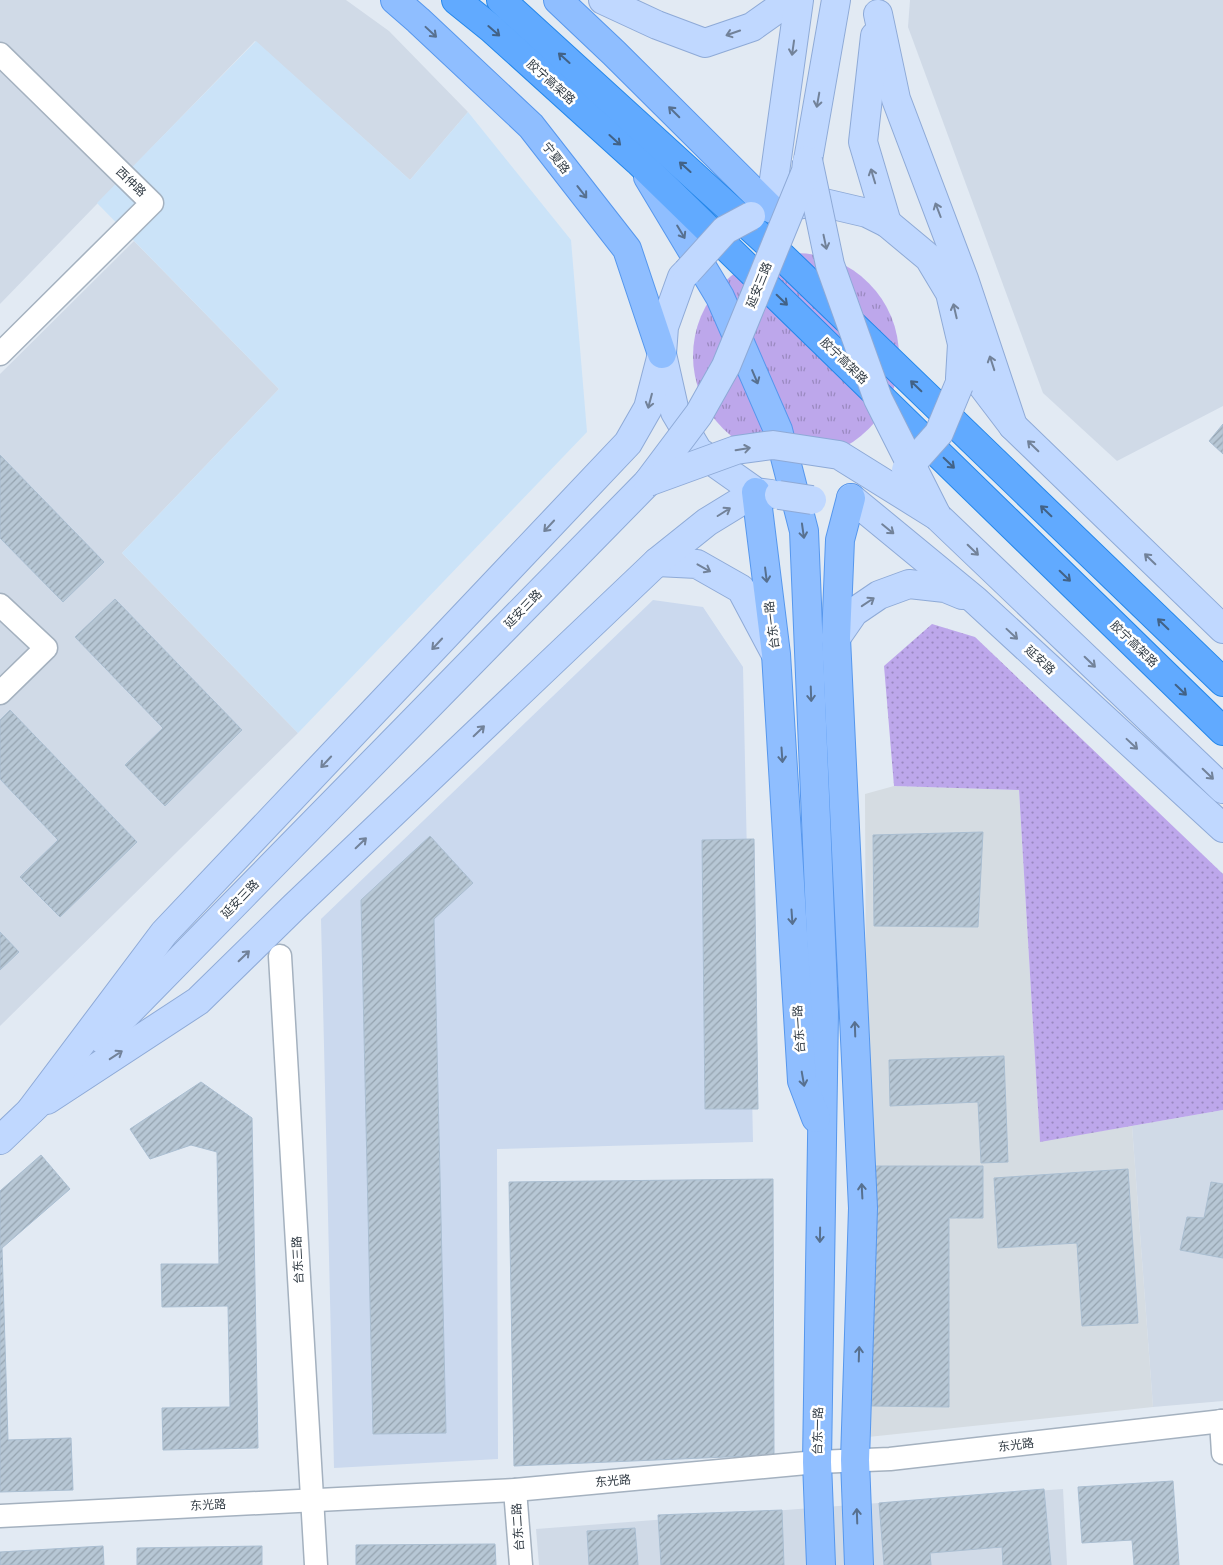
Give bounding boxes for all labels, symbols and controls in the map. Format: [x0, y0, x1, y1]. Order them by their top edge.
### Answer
one-way arrow [487, 25, 500, 36]
one-way arrow [425, 26, 438, 38]
one-way arrow [726, 29, 741, 38]
one-way arrow [787, 40, 797, 56]
one-way arrow [558, 52, 571, 64]
street label: 胶宁高架路 [524, 56, 579, 107]
one-way arrow [813, 91, 823, 107]
one-way arrow [667, 106, 680, 118]
one-way arrow [608, 134, 621, 146]
street label: 宁夏路 [539, 139, 573, 176]
one-way arrow [678, 161, 691, 173]
street label: 西仲路 [113, 164, 150, 200]
one-way arrow [868, 168, 878, 184]
one-way arrow [577, 185, 588, 198]
one-way arrow [933, 203, 942, 218]
one-way arrow [677, 225, 687, 239]
one-way arrow [821, 234, 831, 250]
street label: 延安三路 [743, 260, 774, 310]
one-way arrow [776, 294, 789, 306]
one-way arrow [950, 304, 959, 320]
street label: 胶宁高架路 [818, 334, 871, 387]
one-way arrow [986, 356, 996, 372]
one-way arrow [751, 369, 761, 384]
one-way arrow [910, 380, 923, 392]
one-way arrow [644, 392, 654, 408]
one-way arrow [1027, 440, 1040, 452]
one-way arrow [735, 444, 751, 454]
one-way arrow [942, 457, 955, 469]
one-way arrow [1040, 505, 1052, 517]
one-way arrow [716, 506, 730, 516]
one-way arrow [543, 520, 555, 533]
one-way arrow [798, 523, 808, 539]
one-way arrow [882, 524, 895, 535]
one-way arrow [966, 544, 979, 556]
one-way arrow [1144, 553, 1156, 565]
one-way arrow [697, 564, 711, 574]
one-way arrow [761, 566, 771, 582]
one-way arrow [1059, 570, 1071, 583]
street label: 延安三路 [501, 586, 545, 631]
one-way arrow [861, 597, 875, 608]
street label: 台东一路 [761, 600, 782, 650]
street label: 胶宁高架路 [1108, 617, 1161, 670]
one-way arrow [1156, 618, 1169, 630]
one-way arrow [1006, 629, 1019, 640]
one-way arrow [431, 638, 443, 651]
street label: 延安路 [1022, 642, 1059, 677]
one-way arrow [1084, 656, 1096, 668]
one-way arrow [1175, 684, 1187, 696]
one-way arrow [806, 685, 815, 701]
one-way arrow [473, 725, 485, 737]
one-way arrow [1125, 738, 1138, 750]
one-way arrow [777, 746, 786, 762]
one-way arrow [320, 756, 332, 769]
one-way arrow [1201, 768, 1214, 780]
one-way arrow [355, 837, 367, 849]
street label: 延安三路 [218, 876, 262, 921]
one-way arrow [787, 909, 796, 925]
one-way arrow [238, 950, 250, 962]
street label: 台东一路 [789, 1005, 808, 1054]
one-way arrow [850, 1021, 860, 1038]
one-way arrow [109, 1049, 123, 1060]
one-way arrow [798, 1070, 808, 1086]
one-way arrow [858, 1184, 867, 1200]
one-way arrow [816, 1227, 825, 1243]
street label: 台东三路 [289, 1236, 306, 1284]
one-way arrow [854, 1346, 863, 1362]
street label: 台东一路 [810, 1407, 825, 1455]
street label: 东光路 [997, 1435, 1035, 1454]
street label: 东光路 [594, 1471, 632, 1490]
street label: 东光路 [190, 1496, 226, 1513]
street label: 台东二路 [508, 1503, 527, 1552]
one-way arrow [853, 1509, 862, 1525]

